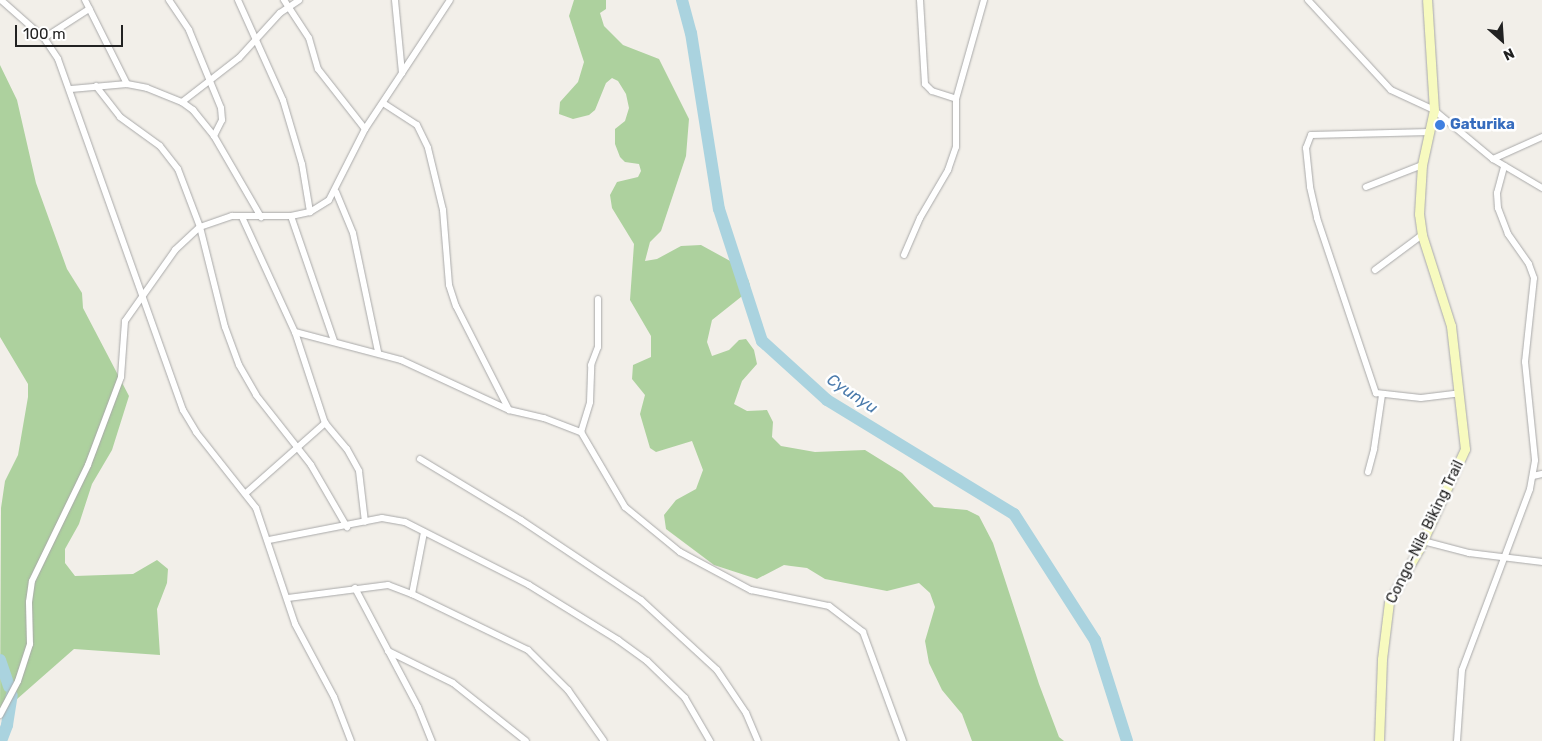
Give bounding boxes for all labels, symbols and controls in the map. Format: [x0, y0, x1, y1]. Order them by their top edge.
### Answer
scale bar [18, 15, 125, 47]
north arrow [1477, 15, 1527, 65]
text: 100 m [23, 25, 65, 43]
text: N [1501, 44, 1517, 64]
place label: Gaturika [1450, 116, 1515, 134]
marker: Gaturika [1434, 119, 1446, 131]
water label: Cyunyu [823, 370, 881, 418]
street label: Congo-Nile Biking Trail [1382, 457, 1468, 607]

